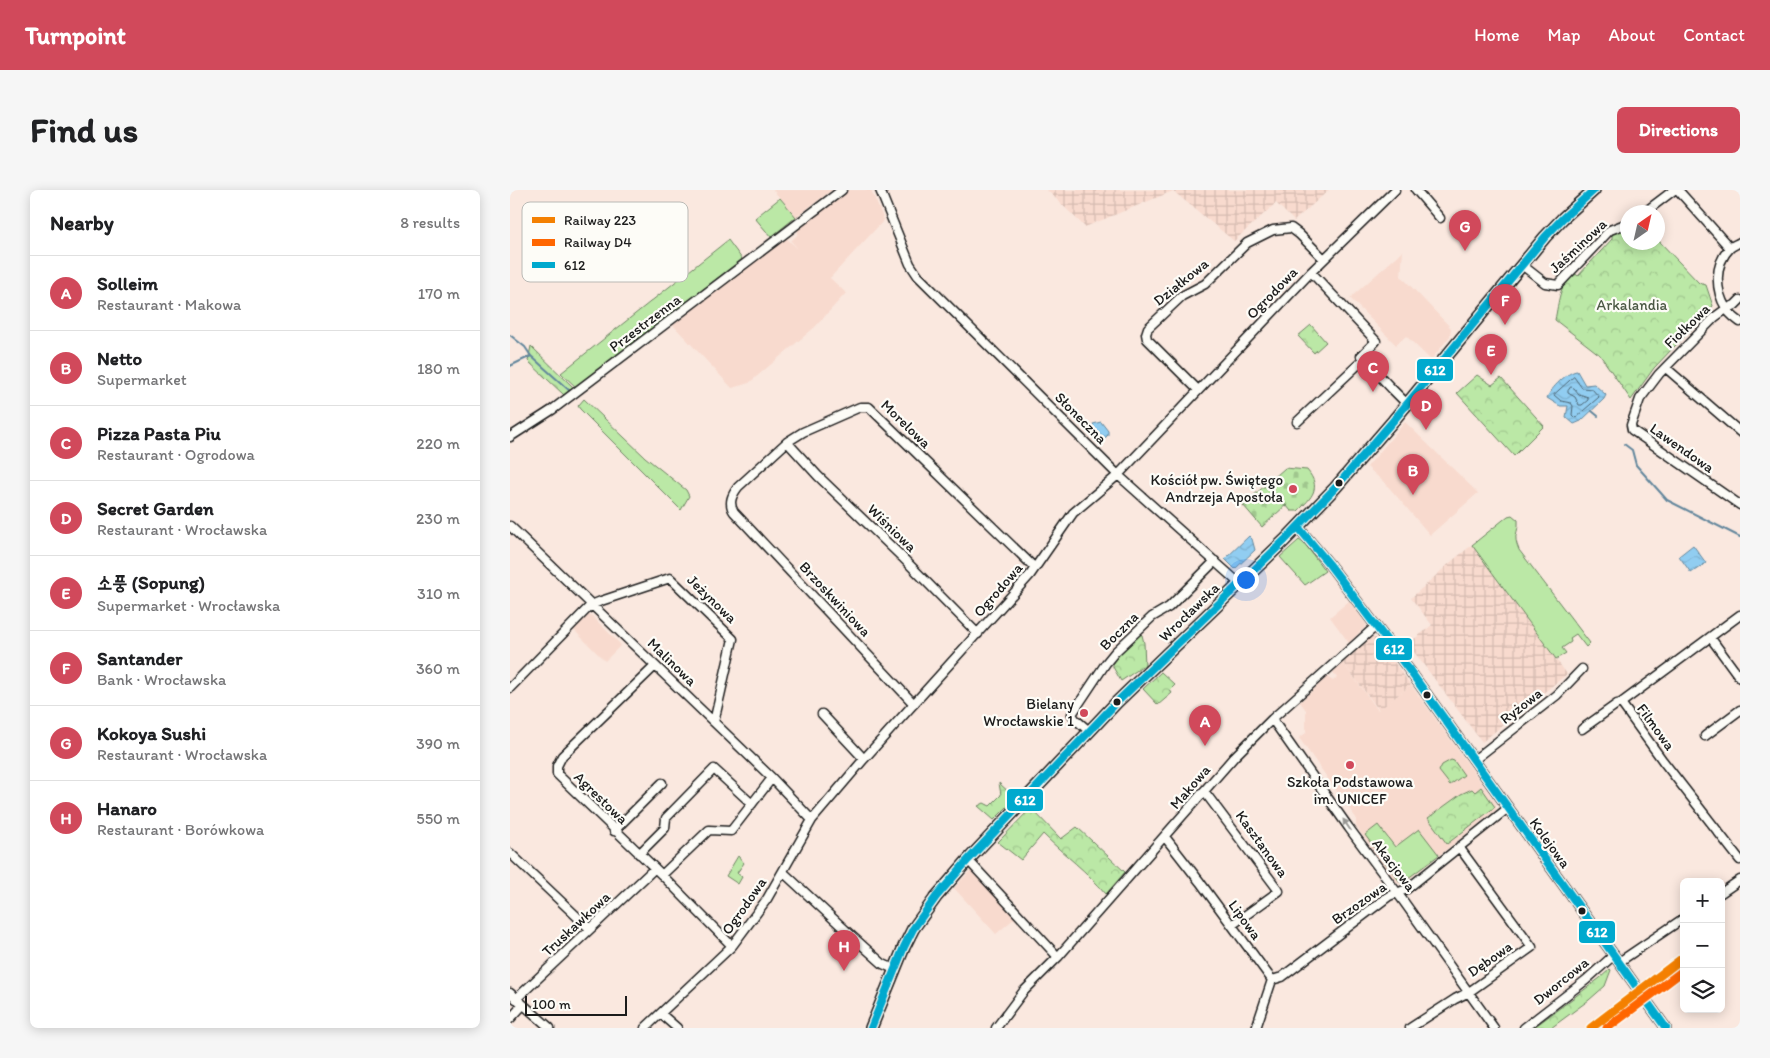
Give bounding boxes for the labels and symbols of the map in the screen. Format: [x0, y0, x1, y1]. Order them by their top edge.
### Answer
legend [522, 202, 688, 282]
north arrow [1620, 205, 1665, 250]
pin: G [1449, 210, 1481, 251]
text: Railway 223 [564, 212, 637, 229]
street label: Jaśminowa [1546, 215, 1610, 277]
text: Railway D4 [564, 234, 632, 251]
street label: Działkowa [1150, 254, 1212, 310]
text: 612 [564, 257, 586, 274]
street label: Ogrodowa [1243, 263, 1301, 323]
pin: F [1489, 284, 1521, 325]
street label: Przestrzenna [606, 290, 684, 356]
park label: Arkalandia [1597, 296, 1668, 314]
street label: Fiołkowa [1660, 300, 1714, 352]
pin: E [1475, 334, 1507, 375]
pin: C [1357, 351, 1389, 392]
line badge: 612 [1416, 358, 1454, 382]
text: 612 [1424, 362, 1446, 379]
street label: Słoneczna [1051, 388, 1111, 448]
pin: D [1410, 389, 1442, 430]
street label: Morelowa [877, 396, 935, 452]
street label: Lawendowa [1646, 419, 1718, 477]
pin: B [1397, 454, 1429, 495]
place label: Kościół pw. Świętego Andrzeja Apostoła [1151, 471, 1284, 506]
unlabelled marker [1334, 478, 1344, 488]
marker: Kościół pw. Świętego Andrzeja Apostoła [1287, 483, 1299, 495]
street label: Wiśniowa [864, 500, 920, 556]
street label: Brzoskwiniowa [796, 558, 875, 641]
street label: Ogrodowa [970, 559, 1026, 621]
your location [1233, 567, 1259, 593]
street label: Jeżynowa [683, 571, 741, 627]
street label: Wrocławska [1155, 579, 1223, 645]
street label: Boczna [1096, 608, 1142, 654]
street label: Malinowa [644, 634, 700, 690]
line badge: 612 [1375, 637, 1413, 661]
text: 612 [1383, 641, 1405, 658]
street label: Ryżowa [1496, 684, 1546, 728]
unlabelled marker [1422, 690, 1432, 700]
place label: Bielany Wrocławskie 1 [983, 695, 1074, 730]
unlabelled marker [1112, 697, 1122, 707]
street label: Filmowa [1633, 700, 1679, 754]
pin: A [1189, 705, 1221, 746]
marker: Bielany Wrocławskie 1 [1078, 707, 1090, 719]
marker: Szkoła Podstawowa im. UNICEF [1344, 759, 1356, 771]
street label: Makowa [1166, 761, 1214, 813]
street label: Agrestowa [570, 768, 632, 828]
place label: Szkoła Podstawowa im. UNICEF [1287, 773, 1413, 808]
line badge: 612 [1006, 788, 1044, 812]
text: 612 [1014, 792, 1036, 809]
street label: Kasztanowa [1232, 807, 1292, 881]
street label: Kolejowa [1526, 814, 1574, 872]
one-way arrow [1342, 818, 1352, 832]
street label: Akacjowa [1368, 835, 1420, 895]
street label: Ogrodowa [718, 874, 770, 938]
street label: Brzozowa [1328, 878, 1390, 928]
street label: Truskawkowa [538, 888, 614, 960]
street label: Lipowa [1224, 897, 1266, 944]
unlabelled marker [1577, 906, 1587, 916]
line badge: 612 [1578, 920, 1616, 944]
text: 612 [1586, 924, 1608, 941]
pin: H [828, 930, 860, 971]
street label: Dębowa [1464, 937, 1516, 981]
street label: Dworcowa [1530, 953, 1593, 1009]
scale bar [525, 993, 628, 1016]

